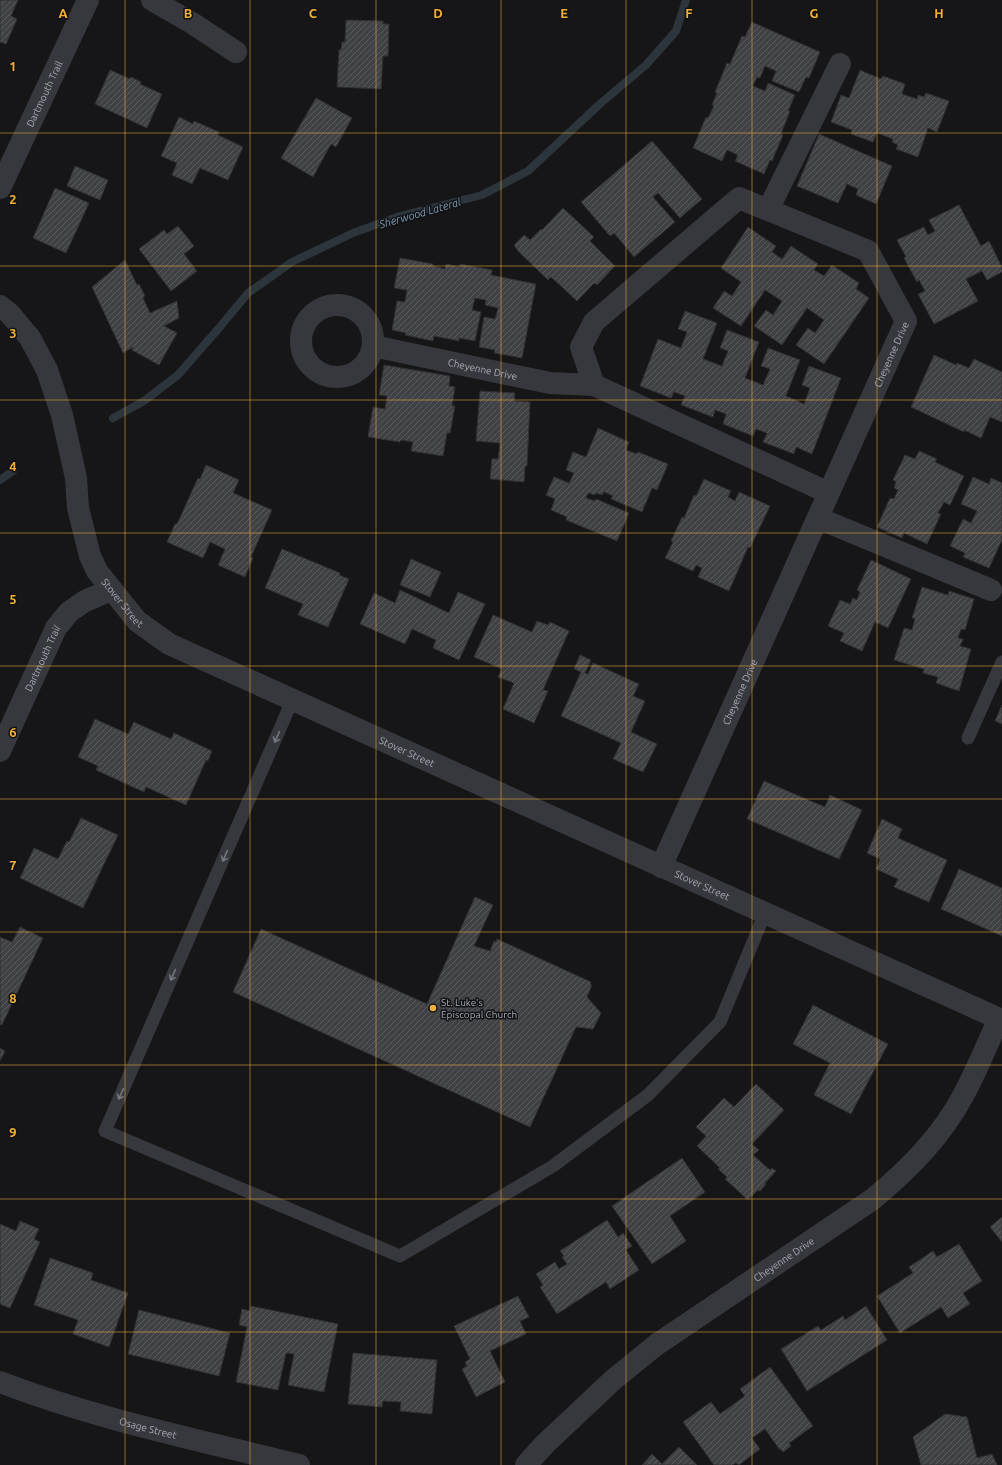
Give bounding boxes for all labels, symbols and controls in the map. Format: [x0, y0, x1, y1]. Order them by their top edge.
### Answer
text: A [58, 6, 68, 20]
text: B [184, 6, 193, 20]
text: C [309, 6, 318, 20]
text: D [433, 6, 443, 20]
text: E [560, 6, 568, 20]
text: F [685, 6, 693, 20]
text: G [810, 6, 819, 20]
text: H [934, 6, 944, 20]
text: 1 [9, 59, 17, 73]
street label: Dartmouth Trail [24, 59, 65, 129]
text: 2 [9, 192, 17, 206]
water label: Sherwood Lateral [377, 196, 462, 231]
street label: Cheyenne Drive [872, 320, 911, 389]
text: 3 [9, 326, 17, 340]
street label: Cheyenne Drive [447, 357, 518, 382]
text: 4 [9, 459, 17, 473]
street label: Stover Street [99, 576, 145, 630]
text: 5 [9, 592, 17, 606]
street label: Dartmouth Trail [23, 623, 62, 693]
street label: Cheyenne Drive [721, 658, 760, 727]
text: 6 [9, 725, 17, 739]
one-way arrow [273, 730, 280, 742]
street label: Stover Street [378, 735, 436, 769]
one-way arrow [221, 850, 228, 862]
text: 7 [9, 858, 17, 872]
street label: Stover Street [673, 868, 732, 902]
one-way arrow [169, 969, 176, 981]
text: 8 [9, 991, 17, 1005]
place label: St. Luke's Episcopal Church [441, 997, 517, 1020]
marker: St. Luke's Episcopal Church [428, 1003, 438, 1013]
one-way arrow [117, 1088, 124, 1100]
text: 9 [9, 1125, 17, 1139]
street label: Cheyenne Drive [752, 1235, 816, 1284]
street label: Osage Street [118, 1416, 178, 1441]

